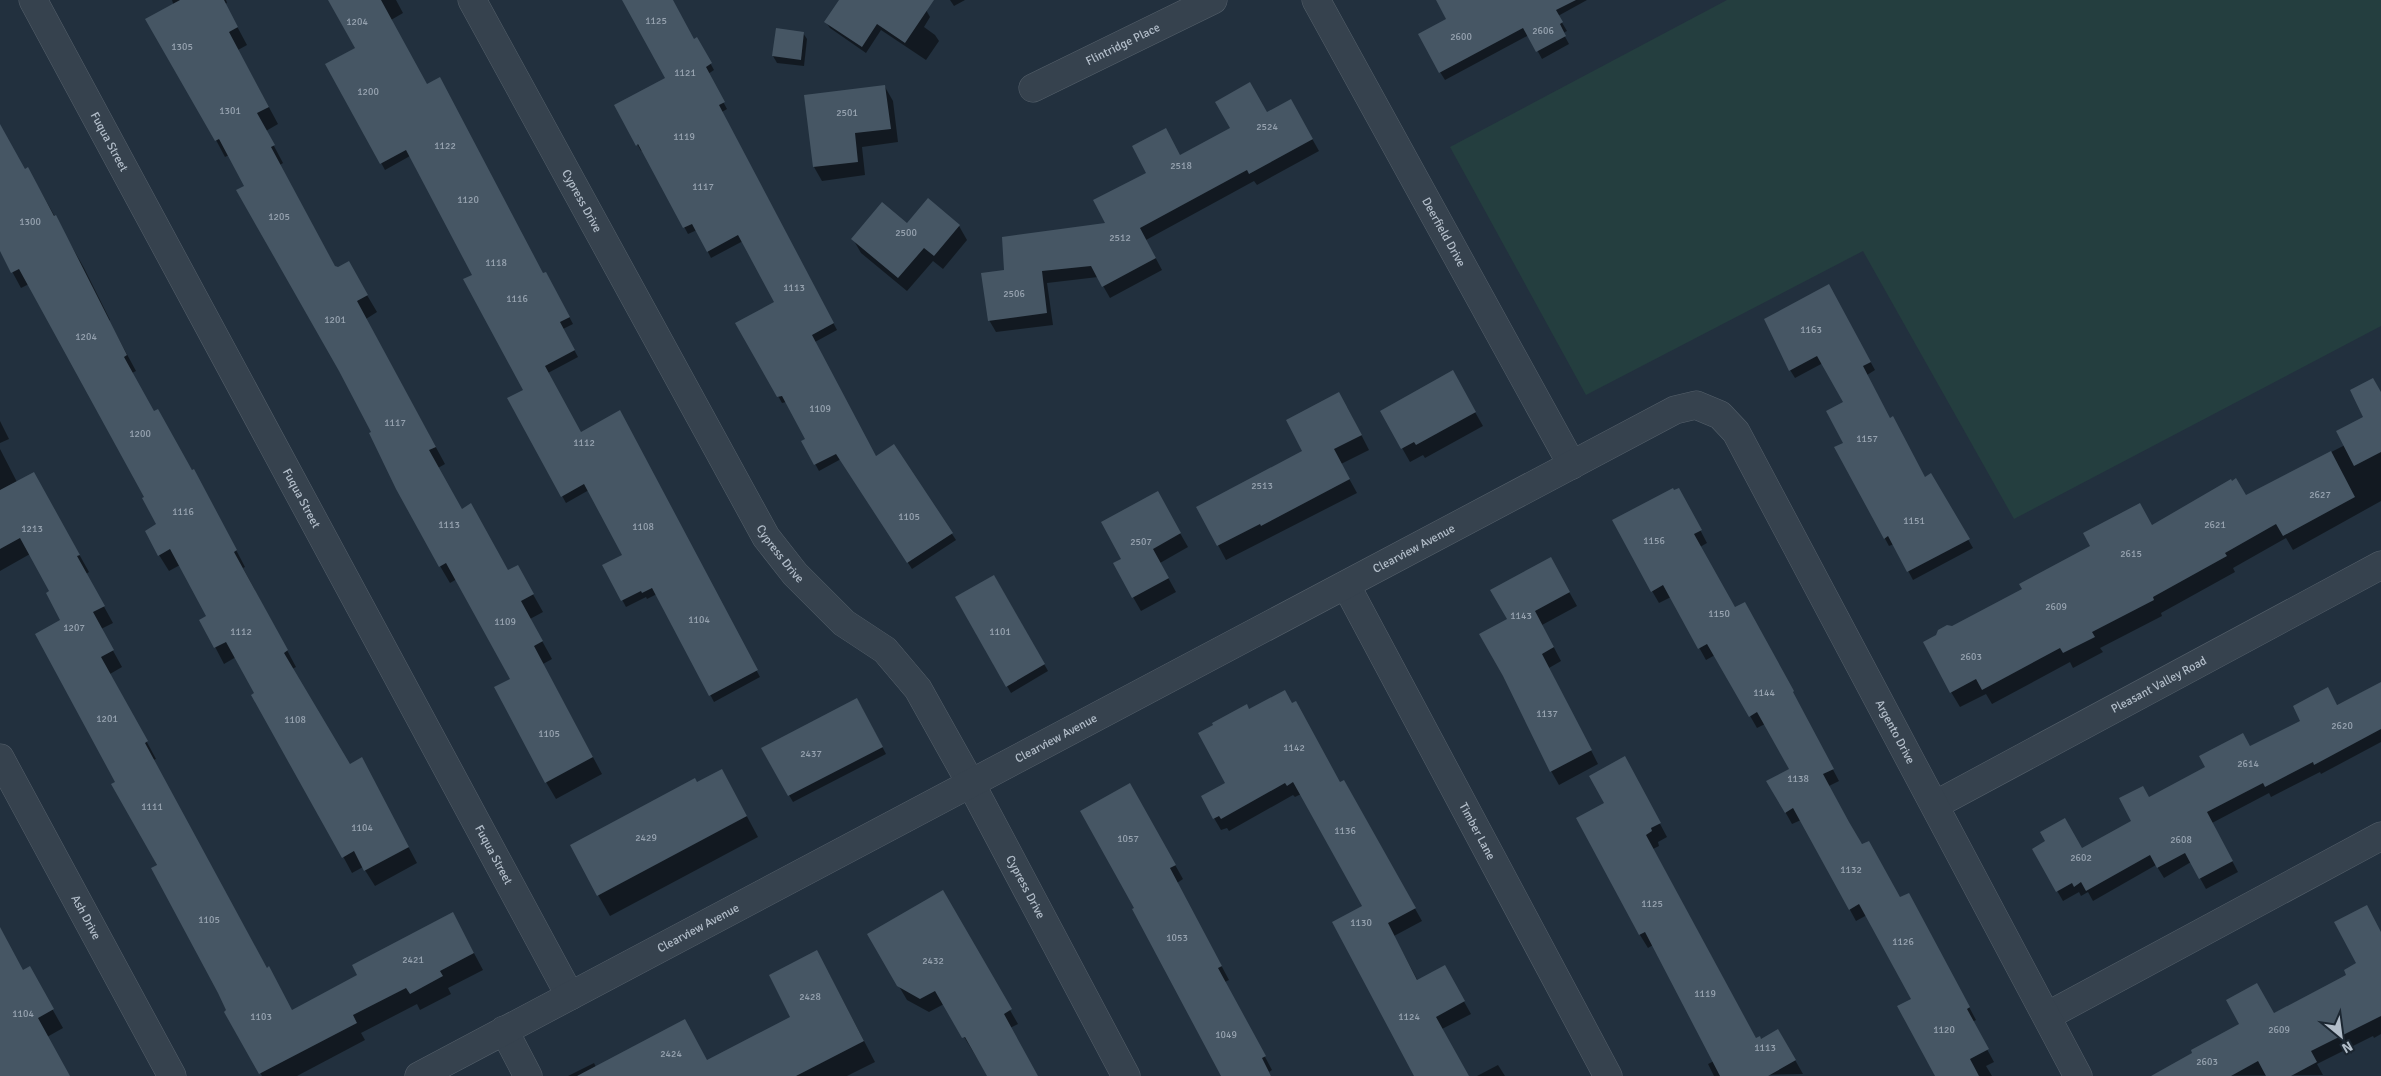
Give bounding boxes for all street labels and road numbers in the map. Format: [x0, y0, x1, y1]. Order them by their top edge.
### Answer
street label: Flintridge Place [1083, 20, 1163, 69]
street label: Fuqua Street [87, 110, 131, 174]
street label: Cypress Drive [558, 167, 605, 235]
street label: Deerfield Drive [1418, 195, 1468, 270]
street label: Fuqua Street [279, 466, 323, 531]
street label: Clearview Avenue [1370, 521, 1458, 577]
street label: Cypress Drive [753, 522, 807, 586]
street label: Pleasant Valley Road [2109, 653, 2209, 717]
street label: Argento Drive [1872, 697, 1918, 767]
street label: Clearview Avenue [1013, 711, 1100, 767]
street label: Timber Lane [1455, 800, 1498, 863]
street label: Fuqua Street [471, 823, 516, 887]
street label: Cypress Drive [1002, 853, 1048, 921]
street label: Ash Drive [67, 892, 104, 942]
street label: Clearview Avenue [655, 900, 742, 956]

